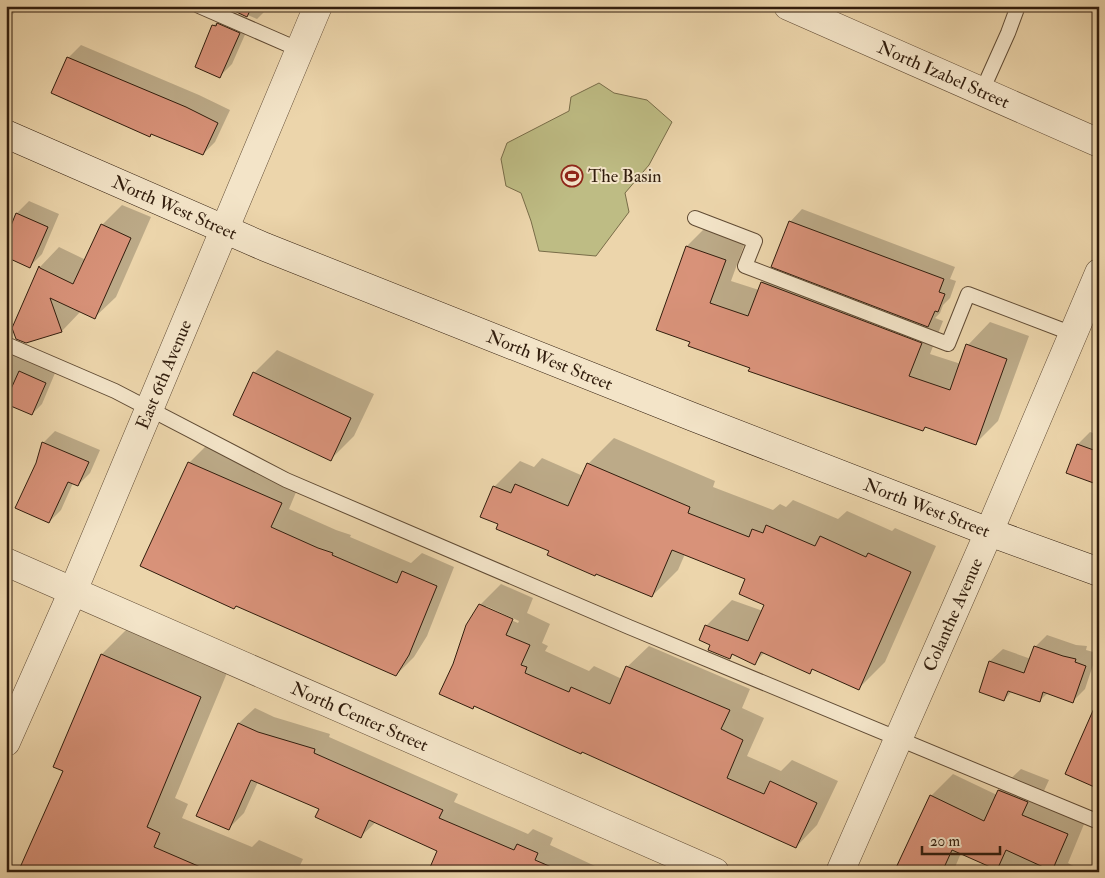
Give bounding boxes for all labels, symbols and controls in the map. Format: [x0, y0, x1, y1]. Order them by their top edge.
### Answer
street label: North Izabel Street [874, 35, 1013, 114]
sports icon: The Basin [560, 164, 584, 188]
place label: The Basin [588, 165, 662, 188]
street label: North West Street [109, 170, 241, 245]
street label: East 6th Avenue [131, 316, 197, 433]
street label: North West Street [483, 325, 616, 396]
street label: North West Street [860, 473, 993, 543]
street label: Colanthe Avenue [918, 554, 988, 675]
street label: North Center Street [288, 677, 432, 757]
scale bar [922, 823, 1000, 855]
text: 20 m [930, 832, 960, 851]

